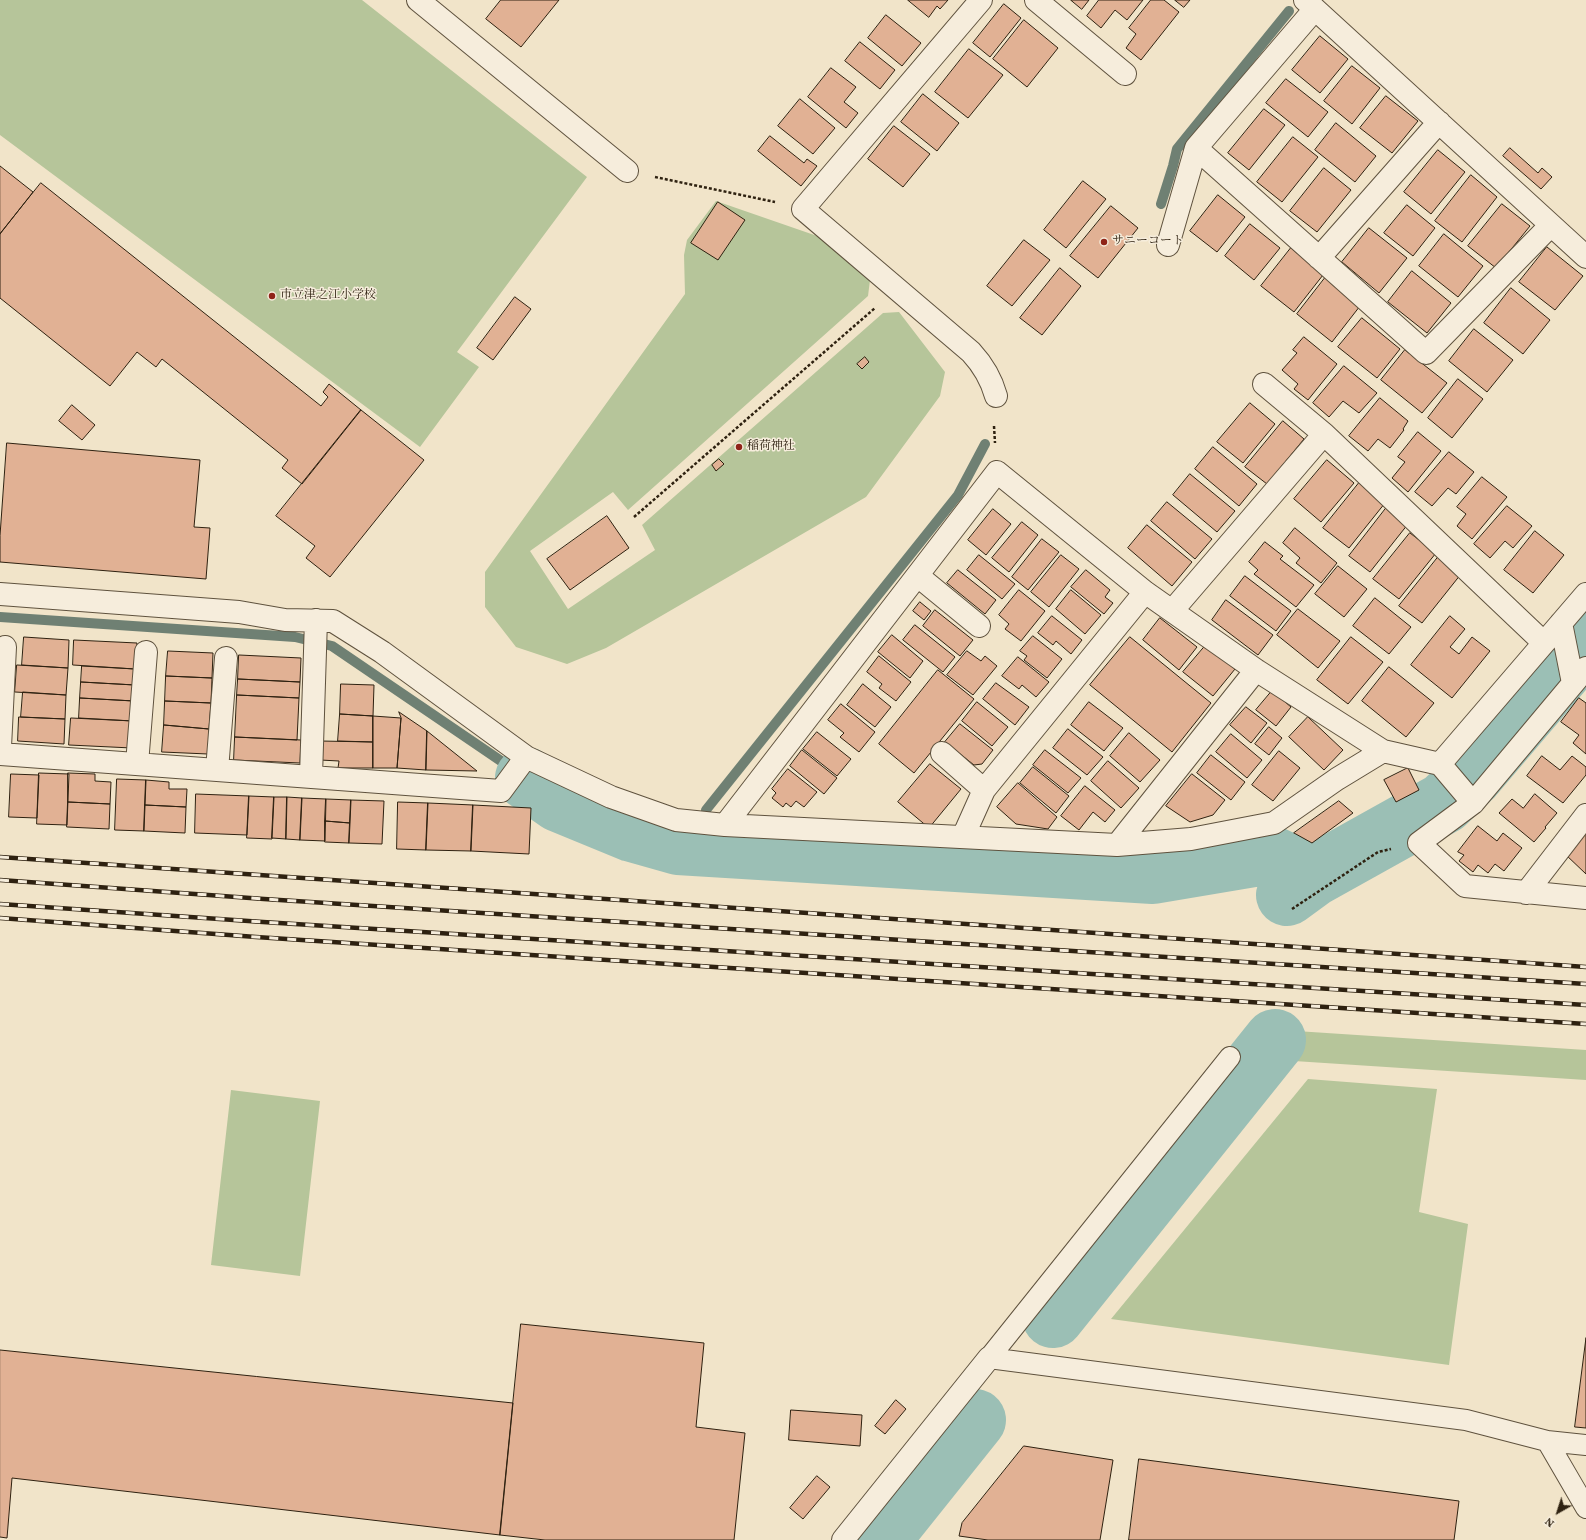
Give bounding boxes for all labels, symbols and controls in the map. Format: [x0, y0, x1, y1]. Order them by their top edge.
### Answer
place label: サニーコート [1112, 235, 1184, 249]
marker: サニーコート [1099, 237, 1109, 247]
place label: 市立津之江小学校 [280, 289, 376, 303]
marker: 市立津之江小学校 [267, 291, 277, 301]
place label: 稲荷神社 [747, 440, 795, 454]
marker: 稲荷神社 [734, 442, 744, 452]
north arrow [1538, 1492, 1578, 1532]
text: N [1542, 1513, 1558, 1530]

